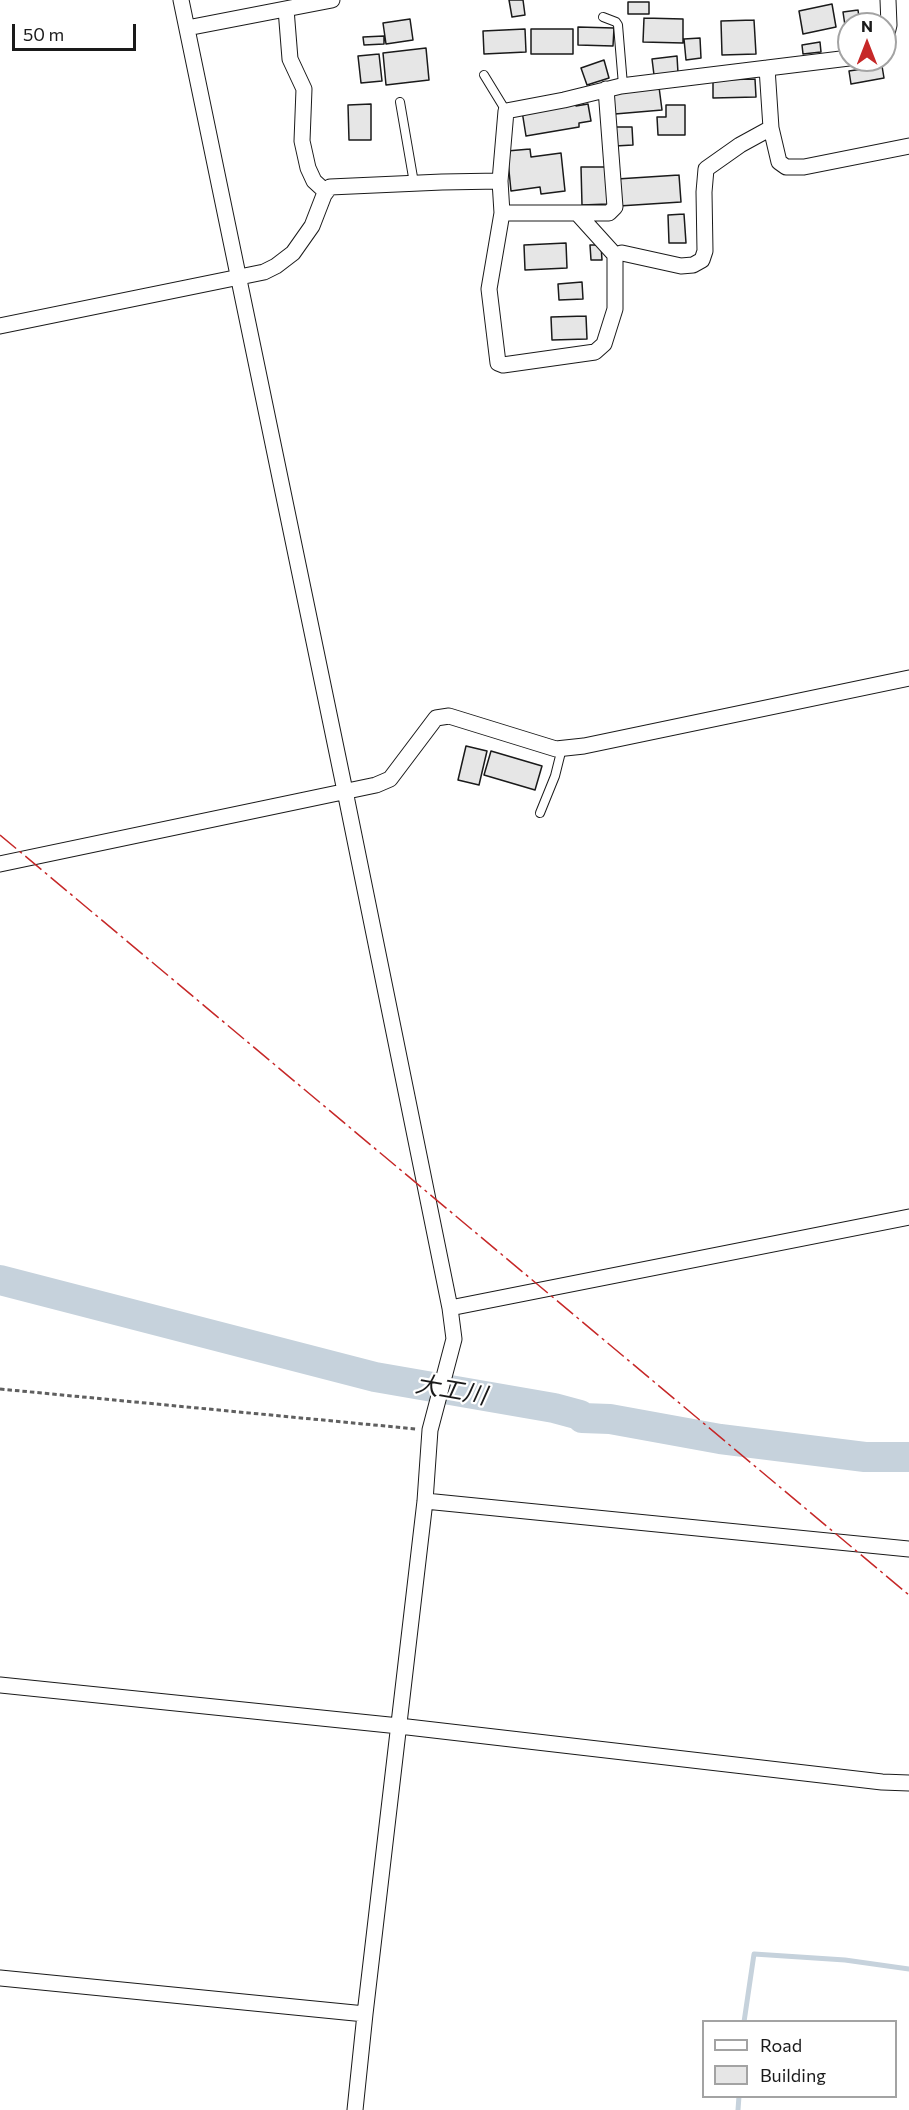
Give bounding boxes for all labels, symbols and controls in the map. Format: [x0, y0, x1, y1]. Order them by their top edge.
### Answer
scale bar [15, 12, 140, 50]
north arrow [837, 12, 897, 72]
text: N [861, 16, 873, 35]
text: 50 m [23, 23, 64, 45]
water label: 大工川 [413, 1370, 489, 1410]
legend [702, 2020, 897, 2098]
text: Road [760, 2034, 802, 2056]
text: Building [760, 2064, 826, 2086]

